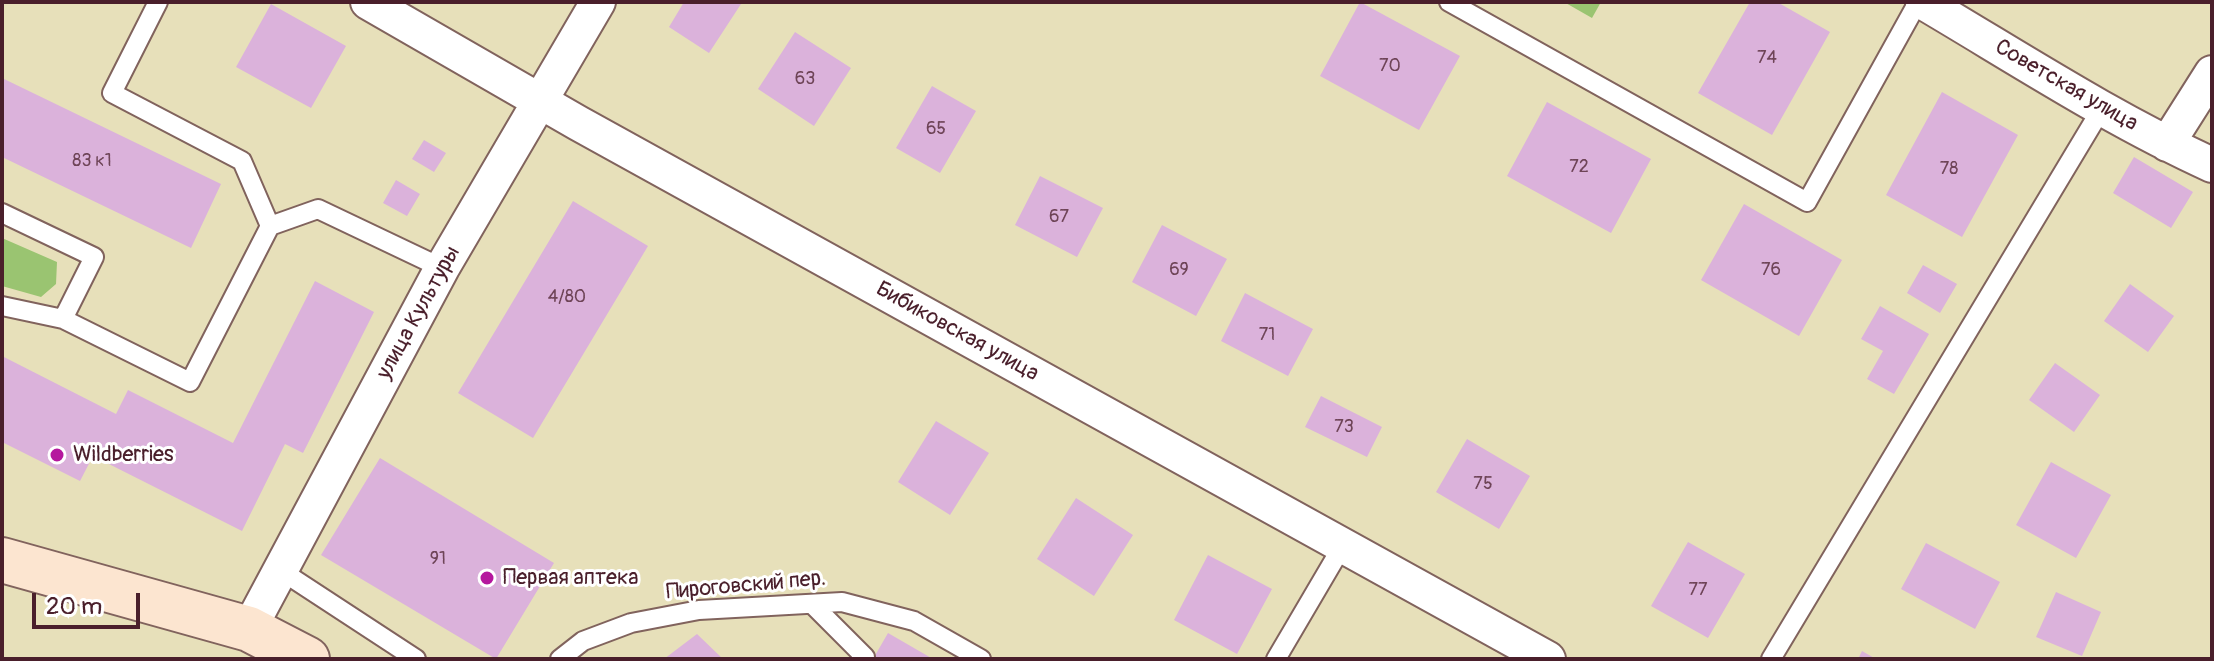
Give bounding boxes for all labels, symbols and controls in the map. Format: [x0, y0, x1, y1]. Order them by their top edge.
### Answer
street label: Советская улица [1990, 34, 2142, 138]
house number: 74 [1757, 47, 1777, 69]
house number: 70 [1379, 55, 1401, 77]
house number: 63 [795, 68, 815, 90]
house number: 65 [926, 118, 946, 140]
house number: 83 к1 [72, 150, 112, 172]
house number: 72 [1569, 156, 1589, 178]
house number: 78 [1940, 158, 1958, 180]
house number: 67 [1049, 206, 1069, 228]
street label: улица Культуры [372, 242, 466, 384]
house number: 69 [1169, 259, 1189, 281]
house number: 76 [1761, 259, 1781, 281]
street label: Бибиковская улица [871, 276, 1043, 388]
house number: 4/80 [548, 286, 586, 308]
house number: 71 [1259, 324, 1275, 346]
house number: 73 [1334, 416, 1354, 438]
place label: Wildberries [73, 442, 174, 468]
marker: Wildberries [48, 446, 66, 464]
house number: 75 [1473, 473, 1493, 495]
house number: 91 [430, 548, 446, 570]
place label: Первая аптека [503, 565, 638, 591]
street label: Пироговский пер. [665, 566, 827, 606]
marker: Первая аптека [478, 569, 496, 587]
scale bar [36, 577, 144, 627]
house number: 77 [1688, 579, 1708, 601]
text: 20 m [46, 592, 102, 621]

